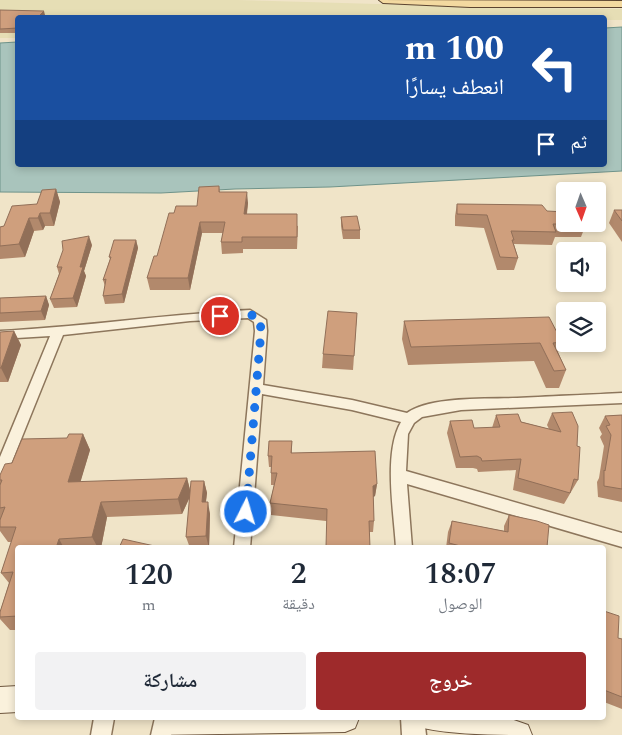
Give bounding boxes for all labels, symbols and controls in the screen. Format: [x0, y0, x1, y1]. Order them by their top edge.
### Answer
text: 100 m [405, 22, 504, 75]
icon: left [522, 35, 587, 100]
text: انعطف يسارًا [405, 71, 504, 104]
text: ثم [570, 128, 587, 157]
icon: arrive [532, 130, 560, 158]
north arrow [556, 182, 606, 232]
map controls [556, 182, 606, 352]
button: sound [556, 242, 606, 292]
pin [199, 295, 241, 337]
icon: arrive [206, 302, 234, 330]
button: layers [556, 302, 606, 352]
position arrow [219, 485, 271, 537]
text: 2 [291, 551, 307, 597]
text: 18:07 [424, 551, 496, 597]
text: 120 [125, 552, 173, 598]
text: دقيقة [282, 592, 315, 616]
text: الوصول [438, 592, 483, 616]
text: m [142, 593, 156, 617]
button: مشاركة [35, 652, 306, 710]
button: خروج [316, 652, 586, 710]

